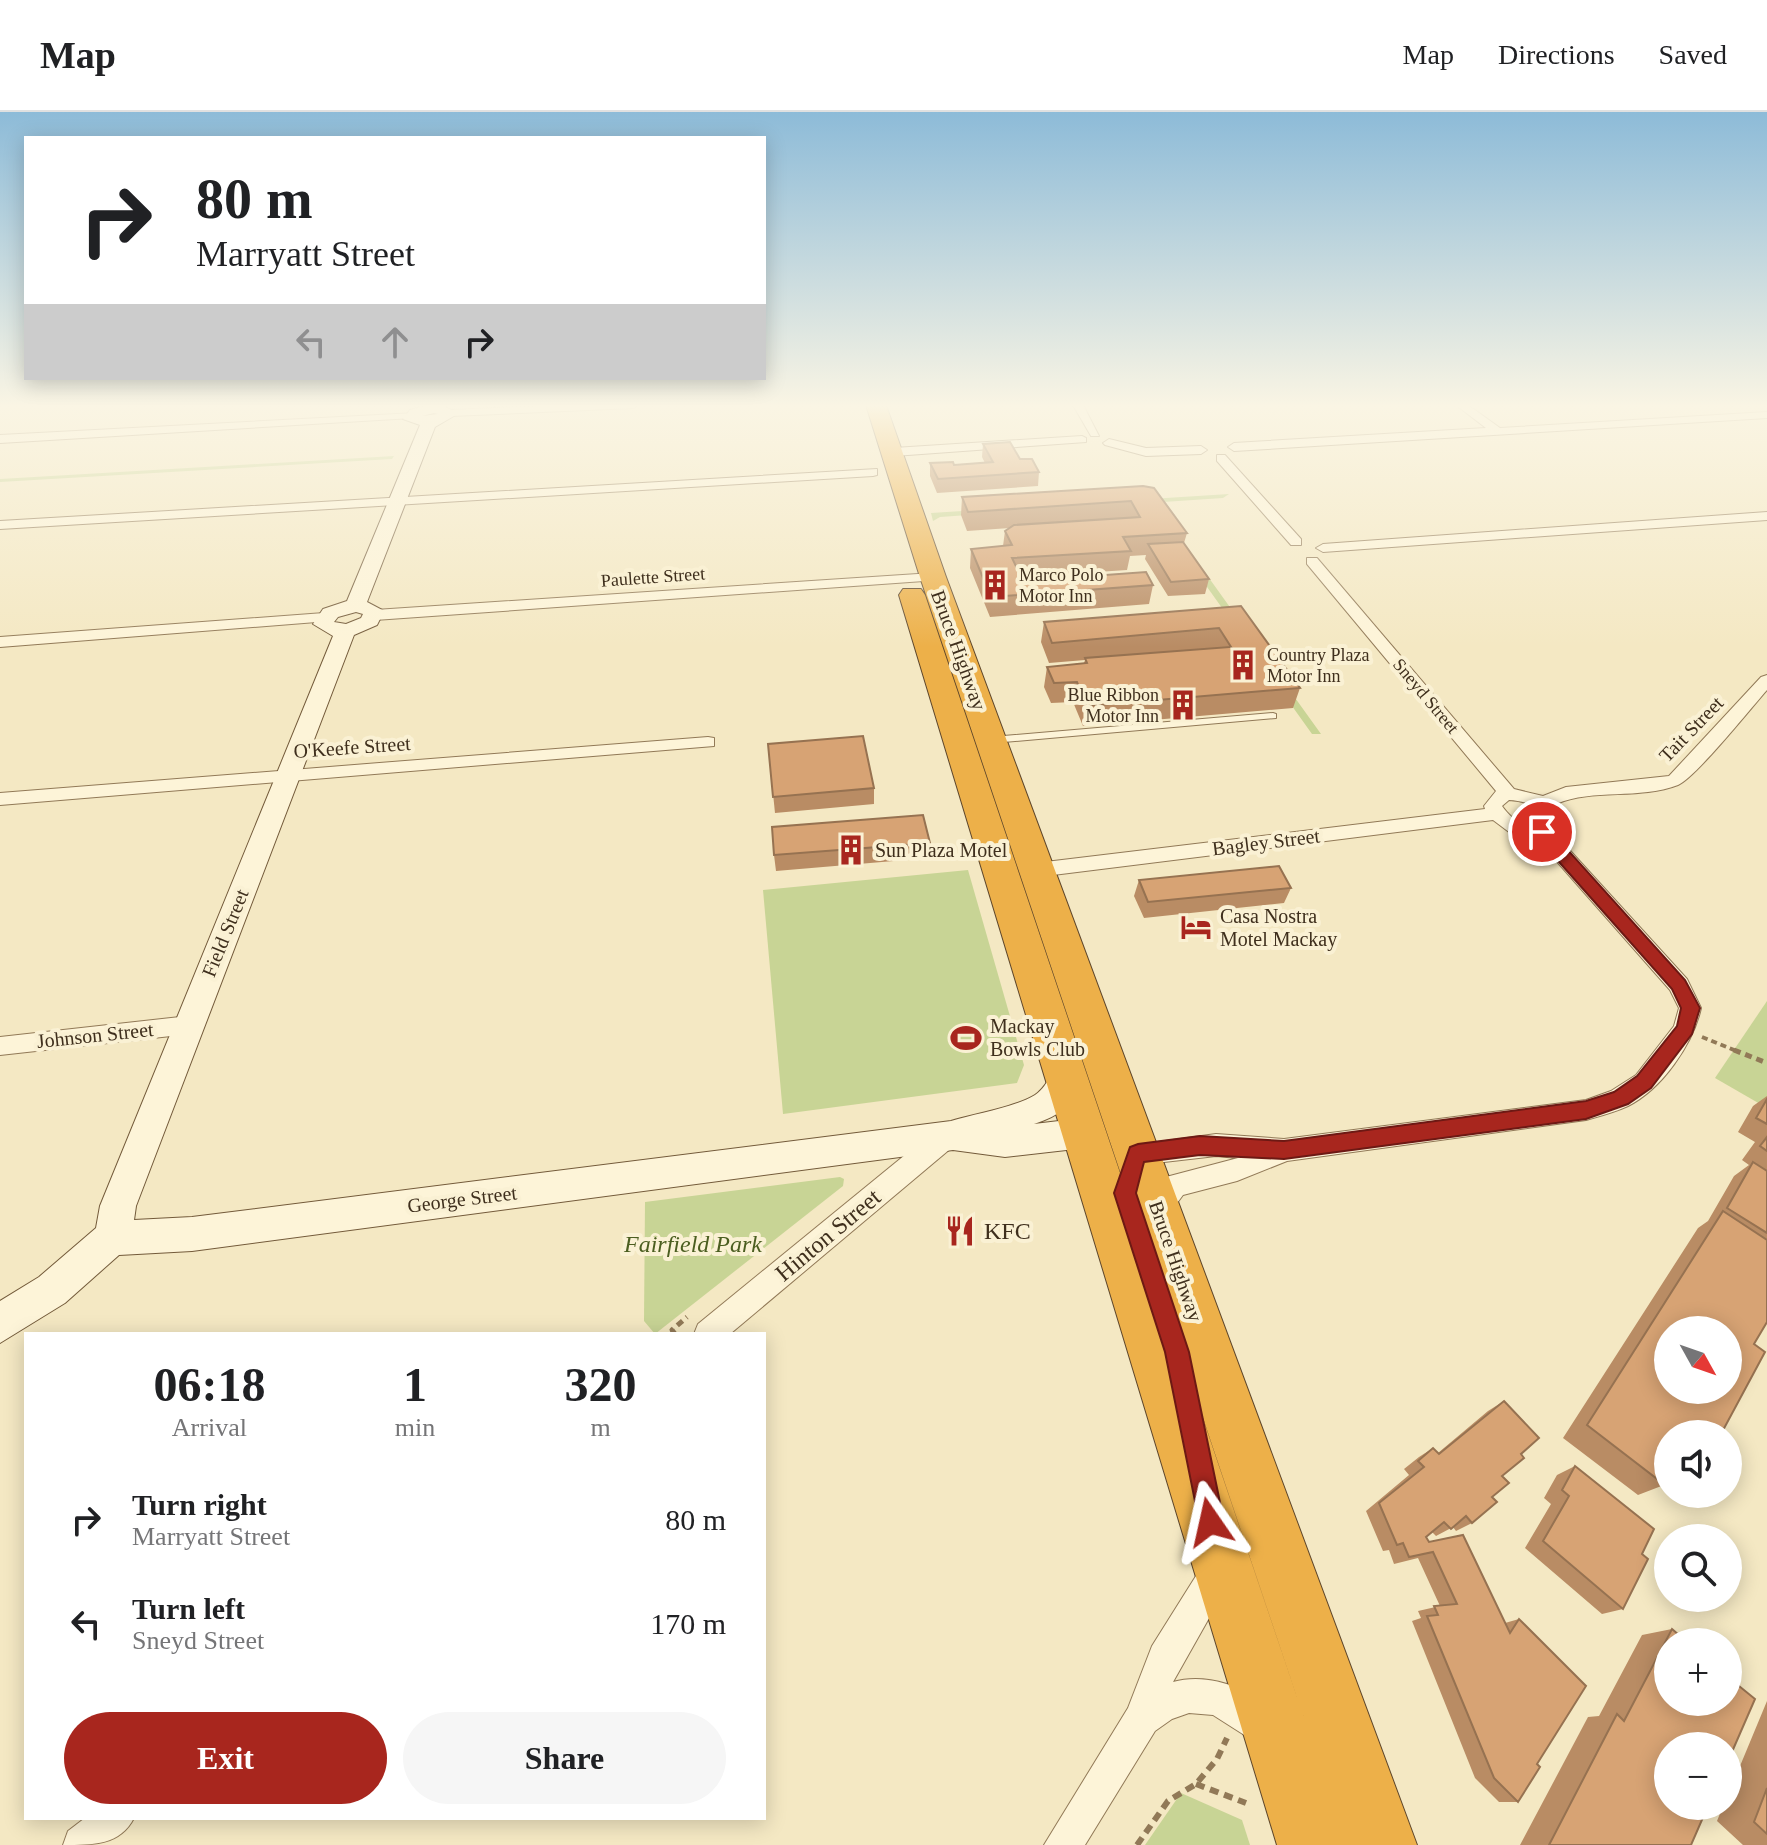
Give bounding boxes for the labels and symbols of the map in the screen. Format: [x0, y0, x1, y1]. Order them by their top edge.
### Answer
street label: Paulette Street [600, 563, 706, 591]
place label: Marco Polo Motor Inn [1019, 565, 1104, 606]
building icon: Marco Polo Motor Inn [978, 568, 1012, 602]
street label: Bruce Highway [926, 587, 991, 713]
place label: Country Plaza Motor Inn [1267, 645, 1369, 686]
building icon: Country Plaza Motor Inn [1226, 648, 1260, 682]
street label: Sneyd Street [1389, 655, 1463, 737]
place label: Blue Ribbon Motor Inn [1067, 685, 1159, 726]
building icon: Blue Ribbon Motor Inn [1166, 688, 1200, 722]
street label: Tait Street [1654, 691, 1728, 766]
street label: O'Keefe Street [293, 732, 412, 762]
pin [1508, 798, 1576, 866]
street label: Bagley Street [1211, 824, 1322, 861]
building icon: Sun Plaza Motel [834, 833, 868, 867]
place label: Sun Plaza Motel [875, 839, 1008, 861]
street label: Field Street [197, 885, 253, 980]
place label: Casa Nostra Motel Mackay [1220, 905, 1337, 951]
hotel icon: Casa Nostra Motel Mackay [1179, 910, 1213, 944]
place label: Mackay Bowls Club [990, 1015, 1085, 1060]
street label: Johnson Street [36, 1018, 155, 1052]
sports icon: Mackay Bowls Club [949, 1021, 983, 1055]
street label: George Street [406, 1181, 519, 1218]
street label: Hinton Street [770, 1183, 886, 1286]
street label: Bruce Highway [1144, 1198, 1207, 1325]
restaurant icon: KFC [943, 1214, 977, 1248]
place label: KFC [984, 1218, 1031, 1244]
park label: Fairfield Park [623, 1231, 762, 1257]
north arrow [1654, 1316, 1742, 1404]
position arrow [1168, 1480, 1252, 1564]

